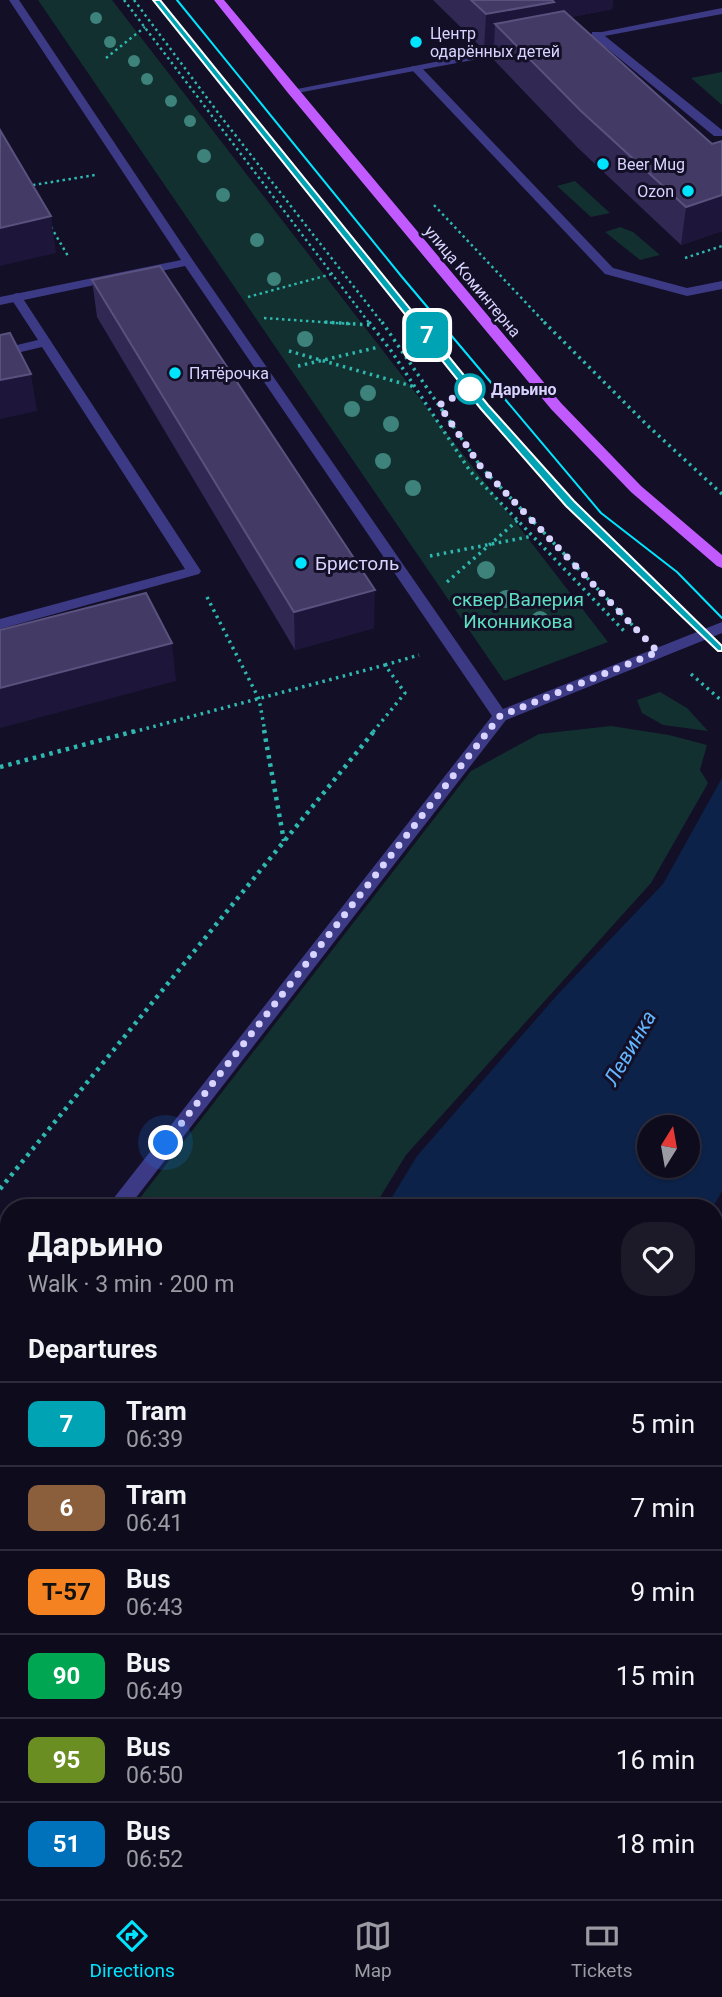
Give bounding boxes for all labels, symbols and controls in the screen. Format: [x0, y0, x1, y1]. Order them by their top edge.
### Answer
place label: Центр одарённых детей [430, 24, 560, 61]
marker: Центр одарённых детей [408, 34, 424, 50]
place label: Beer Mug [617, 155, 685, 174]
marker: Beer Mug [595, 156, 611, 172]
place label: Ozon [637, 182, 674, 201]
marker: Ozon [680, 183, 696, 199]
street label: улица Коминтерна [420, 222, 525, 341]
line badge: 7 [404, 312, 450, 358]
text: 7 [420, 321, 434, 349]
place label: Пятёрочка [189, 364, 269, 383]
marker: Пятёрочка [167, 365, 183, 381]
marker: Дарьино [455, 374, 485, 404]
place label: Дарьино [491, 380, 556, 399]
place label: Бристоль [315, 552, 399, 575]
marker: Бристоль [293, 555, 309, 571]
park label: сквер Валерия Иконникова [452, 588, 584, 633]
water label: Левинка [598, 1006, 661, 1091]
north arrow [637, 1115, 700, 1178]
map controls [637, 1115, 700, 1178]
your location [148, 1125, 183, 1160]
button: heart [621, 1222, 695, 1296]
text: Дарьино [28, 1225, 163, 1264]
text: Walk · 3 min · 200 m [28, 1271, 234, 1298]
text: Departures [28, 1334, 158, 1364]
text: Tram [126, 1396, 187, 1426]
text: 5 min [630, 1409, 695, 1439]
text: 7 [60, 1410, 73, 1438]
text: 06:39 [126, 1426, 183, 1453]
text: Tram [126, 1480, 187, 1510]
text: 7 min [630, 1493, 695, 1523]
text: 6 [60, 1494, 73, 1522]
text: 06:41 [126, 1510, 183, 1537]
text: Bus [126, 1564, 171, 1594]
text: 9 min [630, 1577, 695, 1607]
text: Т-57 [42, 1578, 91, 1606]
text: 06:43 [126, 1594, 183, 1621]
text: Bus [126, 1648, 171, 1678]
text: 15 min [616, 1661, 695, 1691]
text: 90 [53, 1662, 80, 1690]
text: 06:49 [126, 1678, 183, 1705]
text: Bus [126, 1732, 171, 1762]
text: 16 min [616, 1745, 695, 1775]
text: 95 [53, 1746, 80, 1774]
text: 06:50 [126, 1762, 183, 1789]
text: Bus [126, 1816, 171, 1846]
text: 18 min [616, 1829, 695, 1859]
text: 51 [53, 1830, 80, 1858]
text: 06:52 [126, 1846, 183, 1873]
tab: Directions [90, 1917, 175, 1982]
tab: Map [354, 1917, 392, 1982]
tab: Tickets [571, 1917, 632, 1982]

